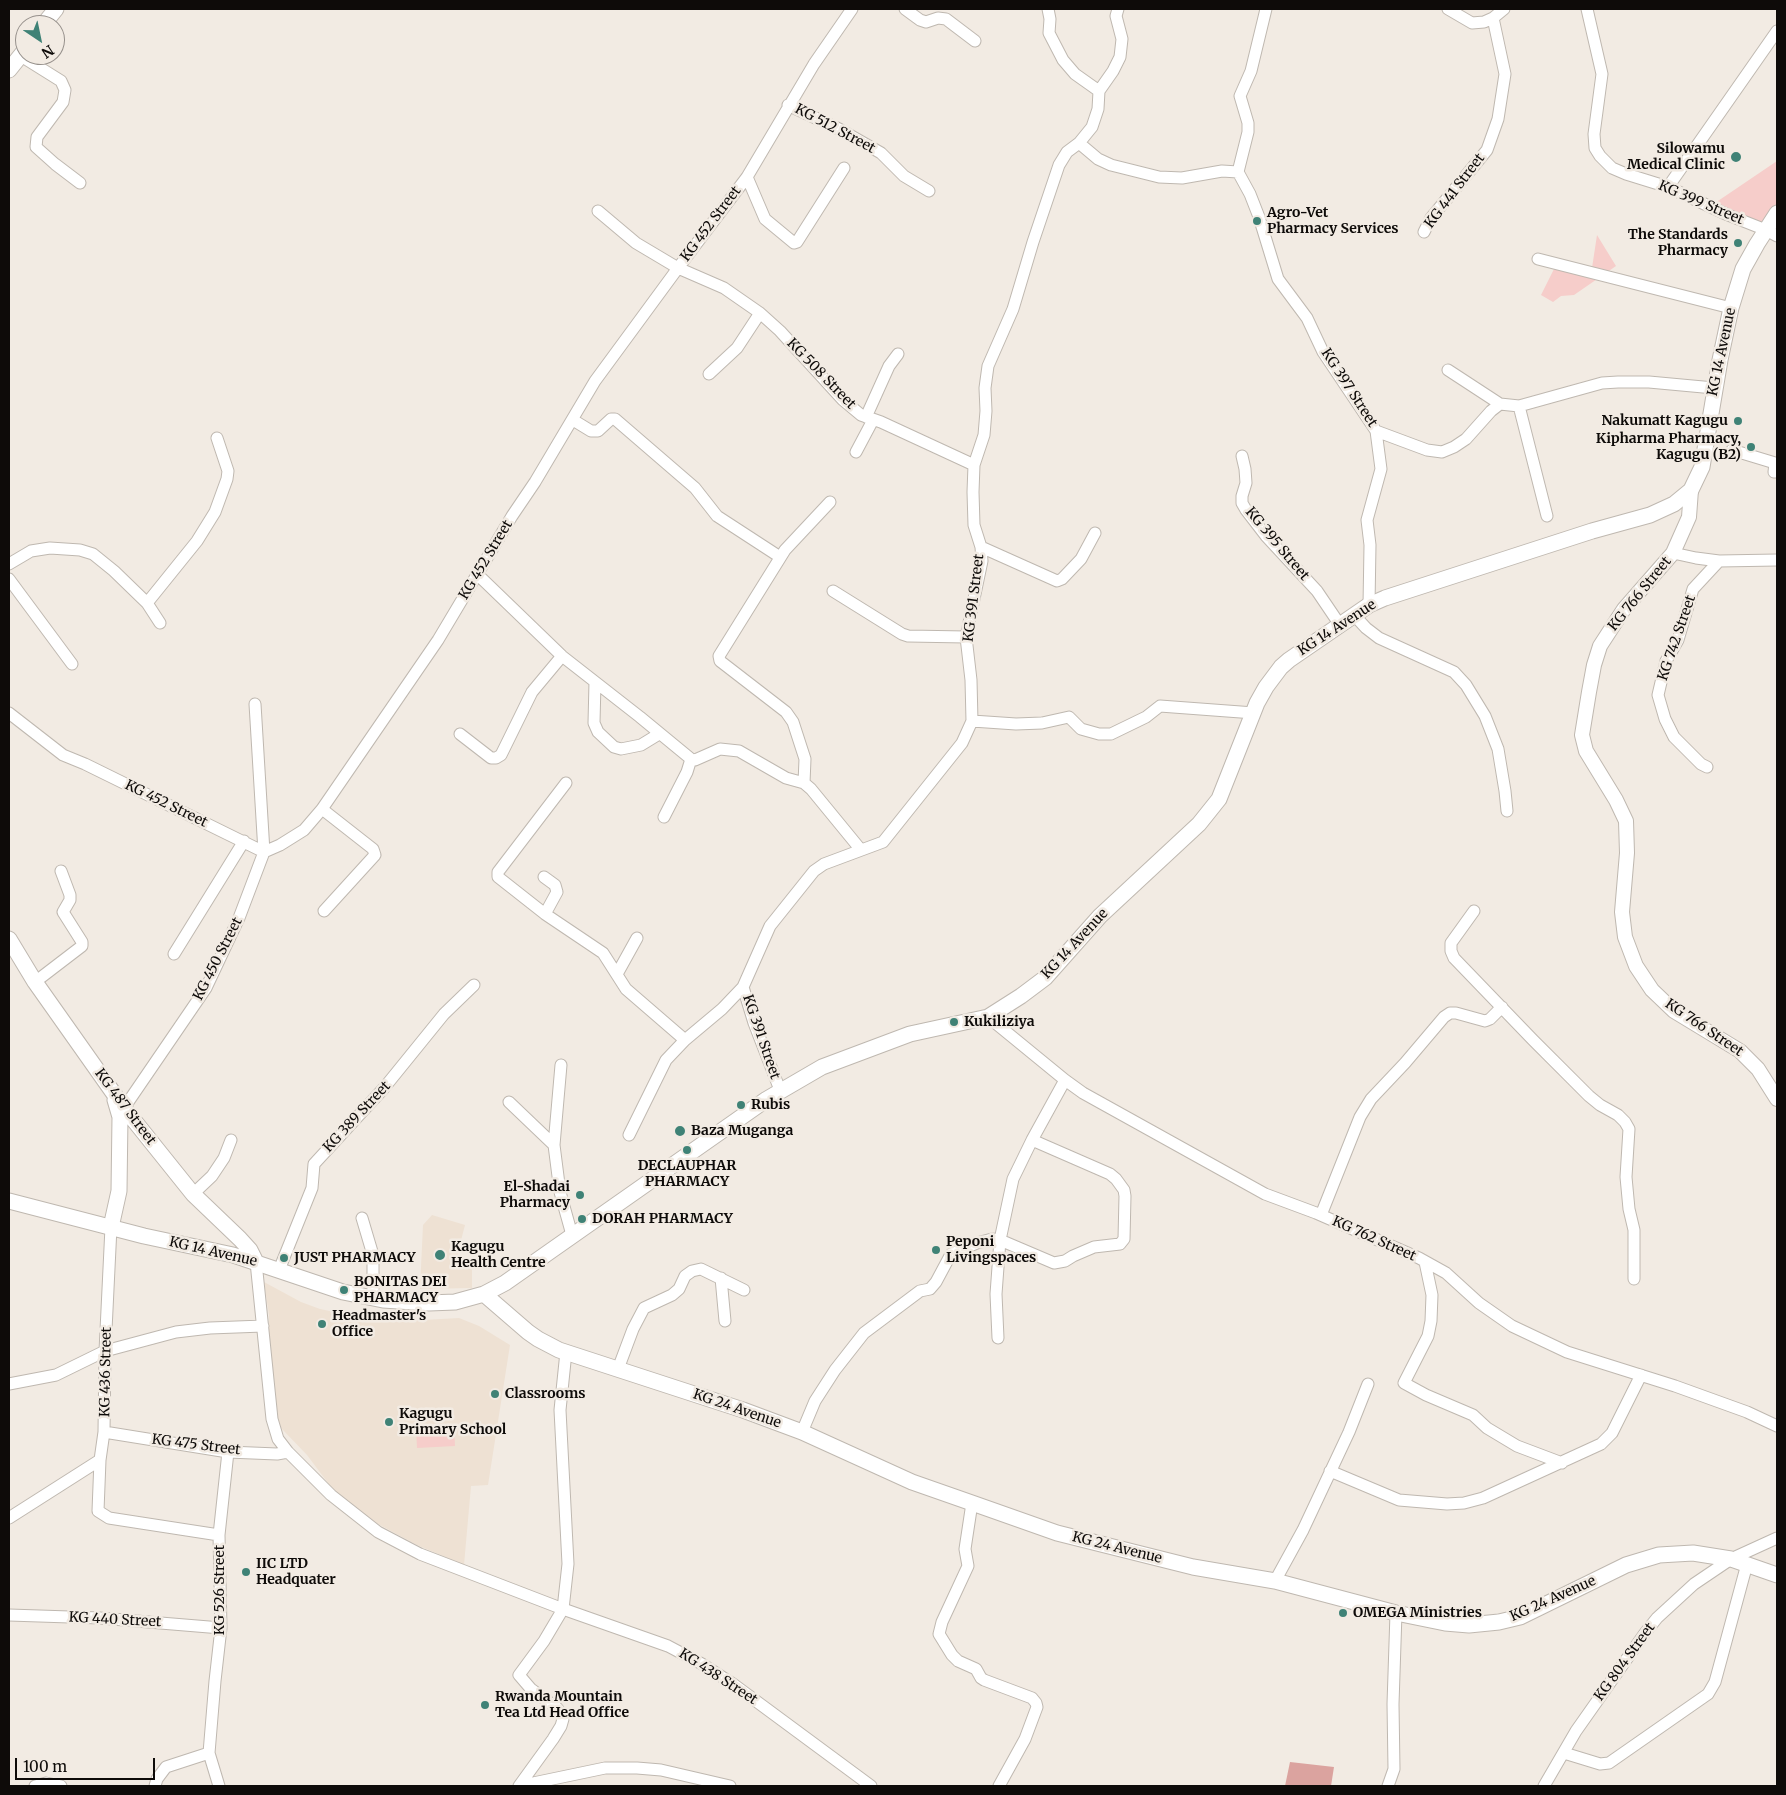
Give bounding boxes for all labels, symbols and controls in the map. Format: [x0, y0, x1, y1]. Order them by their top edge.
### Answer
north arrow [15, 15, 65, 65]
text: N [38, 41, 57, 62]
street label: KG 512 Street [792, 101, 878, 157]
place label: Silowamu Medical Clinic [1627, 141, 1725, 174]
street label: KG 441 Street [1422, 150, 1488, 232]
marker: Silowamu Medical Clinic [1729, 150, 1743, 164]
street label: KG 399 Street [1656, 177, 1746, 229]
street label: KG 452 Street [677, 183, 745, 265]
place label: Agro-Vet Pharmacy Services [1267, 205, 1399, 238]
marker: Agro-Vet Pharmacy Services [1251, 215, 1263, 227]
place label: The Standards Pharmacy [1628, 227, 1728, 260]
marker: The Standards Pharmacy [1732, 237, 1744, 249]
street label: KG 14 Avenue [1704, 306, 1740, 398]
street label: KG 508 Street [783, 335, 859, 413]
street label: KG 397 Street [1317, 346, 1381, 430]
place label: Nakumatt Kagugu [1601, 413, 1728, 429]
marker: Nakumatt Kagugu [1732, 415, 1744, 427]
place label: Kipharma Pharmacy, Kagugu (B2) [1596, 431, 1741, 464]
marker: Kipharma Pharmacy, Kagugu (B2) [1745, 441, 1757, 453]
street label: KG 395 Street [1242, 504, 1312, 584]
street label: KG 452 Street [456, 517, 516, 603]
street label: KG 391 Street [960, 553, 988, 643]
street label: KG 766 Street [1605, 554, 1675, 634]
street label: KG 742 Street [1654, 593, 1700, 683]
street label: KG 14 Avenue [1295, 597, 1379, 659]
street label: KG 452 Street [122, 777, 210, 831]
street label: KG 14 Avenue [1038, 905, 1112, 983]
street label: KG 450 Street [190, 915, 246, 1003]
street label: KG 391 Street [739, 993, 783, 1081]
street label: KG 766 Street [1662, 996, 1746, 1060]
place label: Kukiliziya [964, 1014, 1034, 1030]
marker: Kukiliziya [948, 1016, 960, 1028]
street label: KG 487 Street [91, 1066, 159, 1148]
street label: KG 389 Street [320, 1078, 394, 1156]
place label: Rubis [751, 1097, 790, 1113]
marker: Rubis [735, 1099, 747, 1111]
place label: Baza Muganga [691, 1123, 793, 1139]
marker: Baza Muganga [673, 1124, 687, 1138]
marker: DECLAUPHAR PHARMACY [681, 1144, 693, 1156]
place label: DECLAUPHAR PHARMACY [638, 1158, 736, 1190]
place label: El-Shadai Pharmacy [500, 1179, 570, 1212]
marker: El-Shadai Pharmacy [574, 1189, 586, 1201]
place label: DORAH PHARMACY [592, 1211, 733, 1227]
marker: DORAH PHARMACY [576, 1213, 588, 1225]
street label: KG 762 Street [1330, 1213, 1418, 1265]
street label: KG 14 Avenue [167, 1234, 259, 1270]
place label: Peponi Livingspaces [946, 1234, 1036, 1266]
place label: Kagugu Health Centre [451, 1239, 546, 1272]
marker: Peponi Livingspaces [930, 1244, 942, 1256]
marker: Kagugu Health Centre [433, 1248, 447, 1262]
place label: JUST PHARMACY [294, 1250, 416, 1266]
marker: JUST PHARMACY [278, 1252, 290, 1264]
place label: BONITAS DEI PHARMACY [354, 1274, 447, 1306]
marker: BONITAS DEI PHARMACY [338, 1284, 350, 1296]
place label: Headmaster's Office [332, 1308, 426, 1340]
marker: Headmaster's Office [316, 1318, 328, 1330]
street label: KG 436 Street [97, 1327, 115, 1417]
place label: Classrooms [505, 1386, 586, 1402]
street label: KG 24 Avenue [691, 1386, 783, 1432]
marker: Classrooms [489, 1388, 501, 1400]
place label: Kagugu Primary School [399, 1406, 506, 1438]
marker: Kagugu Primary School [383, 1416, 395, 1428]
street label: KG 475 Street [151, 1431, 241, 1459]
street label: KG 24 Avenue [1070, 1529, 1164, 1567]
street label: KG 526 Street [212, 1545, 228, 1635]
place label: IIC LTD Headquater [256, 1556, 336, 1588]
marker: IIC LTD Headquater [240, 1566, 252, 1578]
street label: KG 24 Avenue [1508, 1573, 1598, 1625]
place label: OMEGA Ministries [1353, 1605, 1482, 1621]
marker: OMEGA Ministries [1337, 1607, 1349, 1619]
street label: KG 440 Street [68, 1609, 162, 1631]
street label: KG 804 Street [1591, 1620, 1659, 1704]
street label: KG 438 Street [676, 1645, 760, 1709]
place label: Rwanda Mountain Tea Ltd Head Office [495, 1689, 629, 1721]
marker: Rwanda Mountain Tea Ltd Head Office [479, 1699, 491, 1711]
scale bar [18, 1748, 158, 1780]
text: 100 m [23, 1757, 67, 1776]

